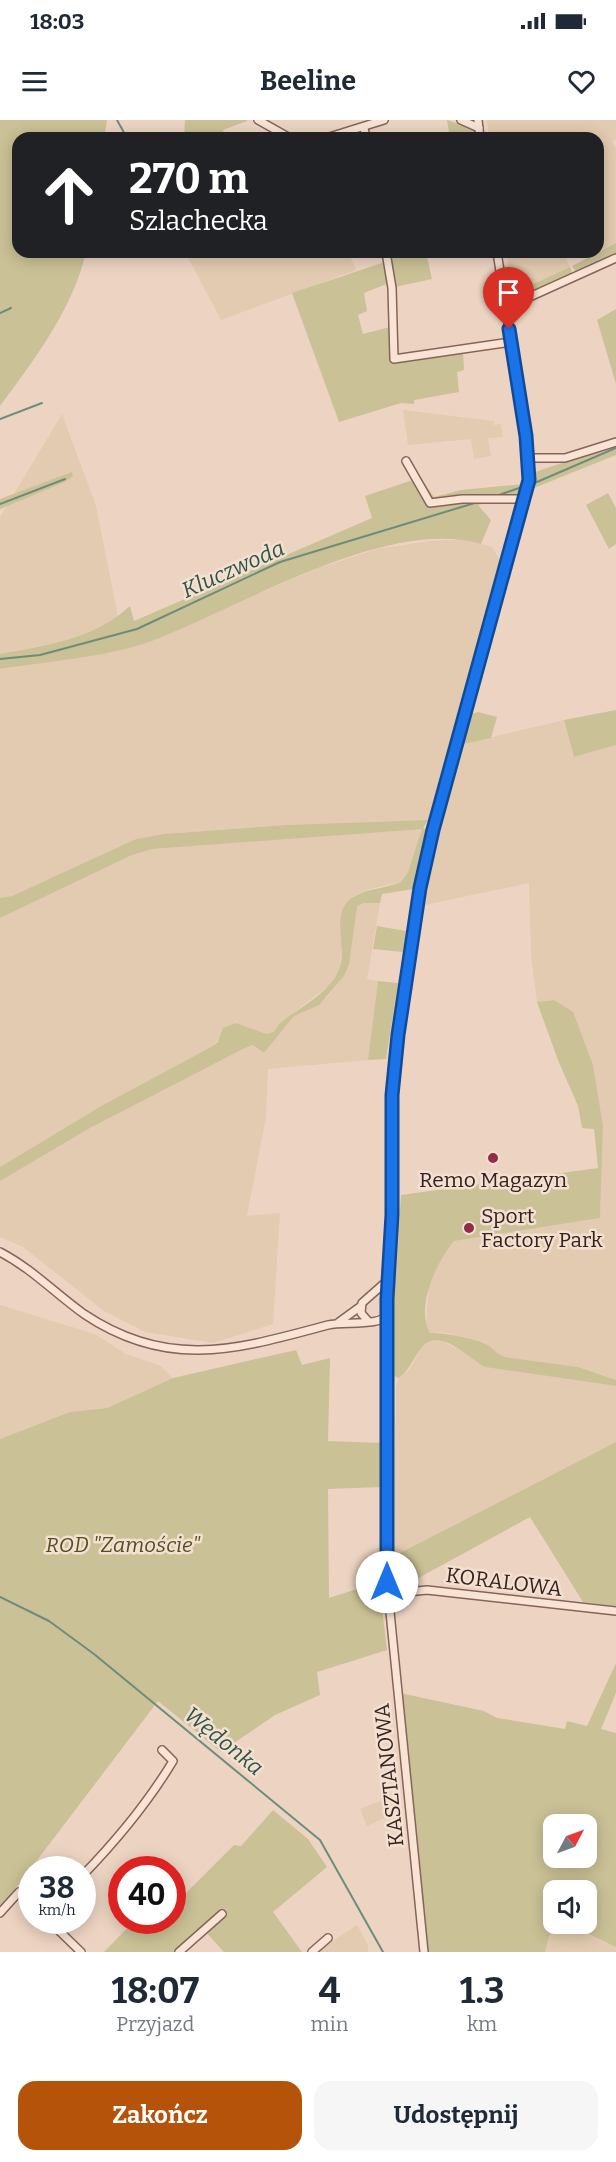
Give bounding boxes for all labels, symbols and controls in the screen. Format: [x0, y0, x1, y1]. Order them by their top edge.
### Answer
text: 18:03 [30, 8, 85, 35]
icon: menu [18, 65, 51, 98]
text: Beeline [260, 65, 356, 97]
icon: heart [565, 65, 598, 98]
text: 270 m [129, 154, 249, 204]
icon: ahead [30, 156, 108, 234]
text: Szlachecka [129, 205, 268, 237]
pin [483, 267, 534, 329]
icon: arrive [492, 276, 525, 309]
water label: Kluczwoda [177, 534, 289, 604]
marker: Remo Magazyn [486, 1151, 500, 1165]
place label: Remo Magazyn [419, 1167, 567, 1193]
place label: Sport Factory Park [481, 1203, 603, 1253]
marker: Sport Factory Park [462, 1221, 476, 1235]
park label: ROD "Zamoście" [46, 1532, 201, 1558]
position arrow [355, 1550, 419, 1614]
street label: KORALOWA [444, 1562, 564, 1602]
water label: Wędonka [179, 1701, 269, 1781]
street label: KASZTANOWA [369, 1702, 409, 1848]
north arrow [543, 1814, 597, 1868]
map controls [543, 1814, 597, 1934]
speed limit sign: 40 [108, 1856, 186, 1934]
text: 38 [39, 1870, 75, 1906]
button: sound [543, 1880, 597, 1934]
text: km/h [38, 1901, 76, 1919]
text: 18:07 [111, 1969, 199, 2013]
text: 4 [318, 1969, 340, 2013]
text: 1.3 [460, 1969, 505, 2013]
text: Przyjazd [116, 2012, 194, 2036]
text: min [311, 2012, 348, 2036]
text: km [467, 2012, 497, 2036]
button: Zakończ [18, 2081, 302, 2150]
button: Udostępnij [314, 2081, 598, 2150]

